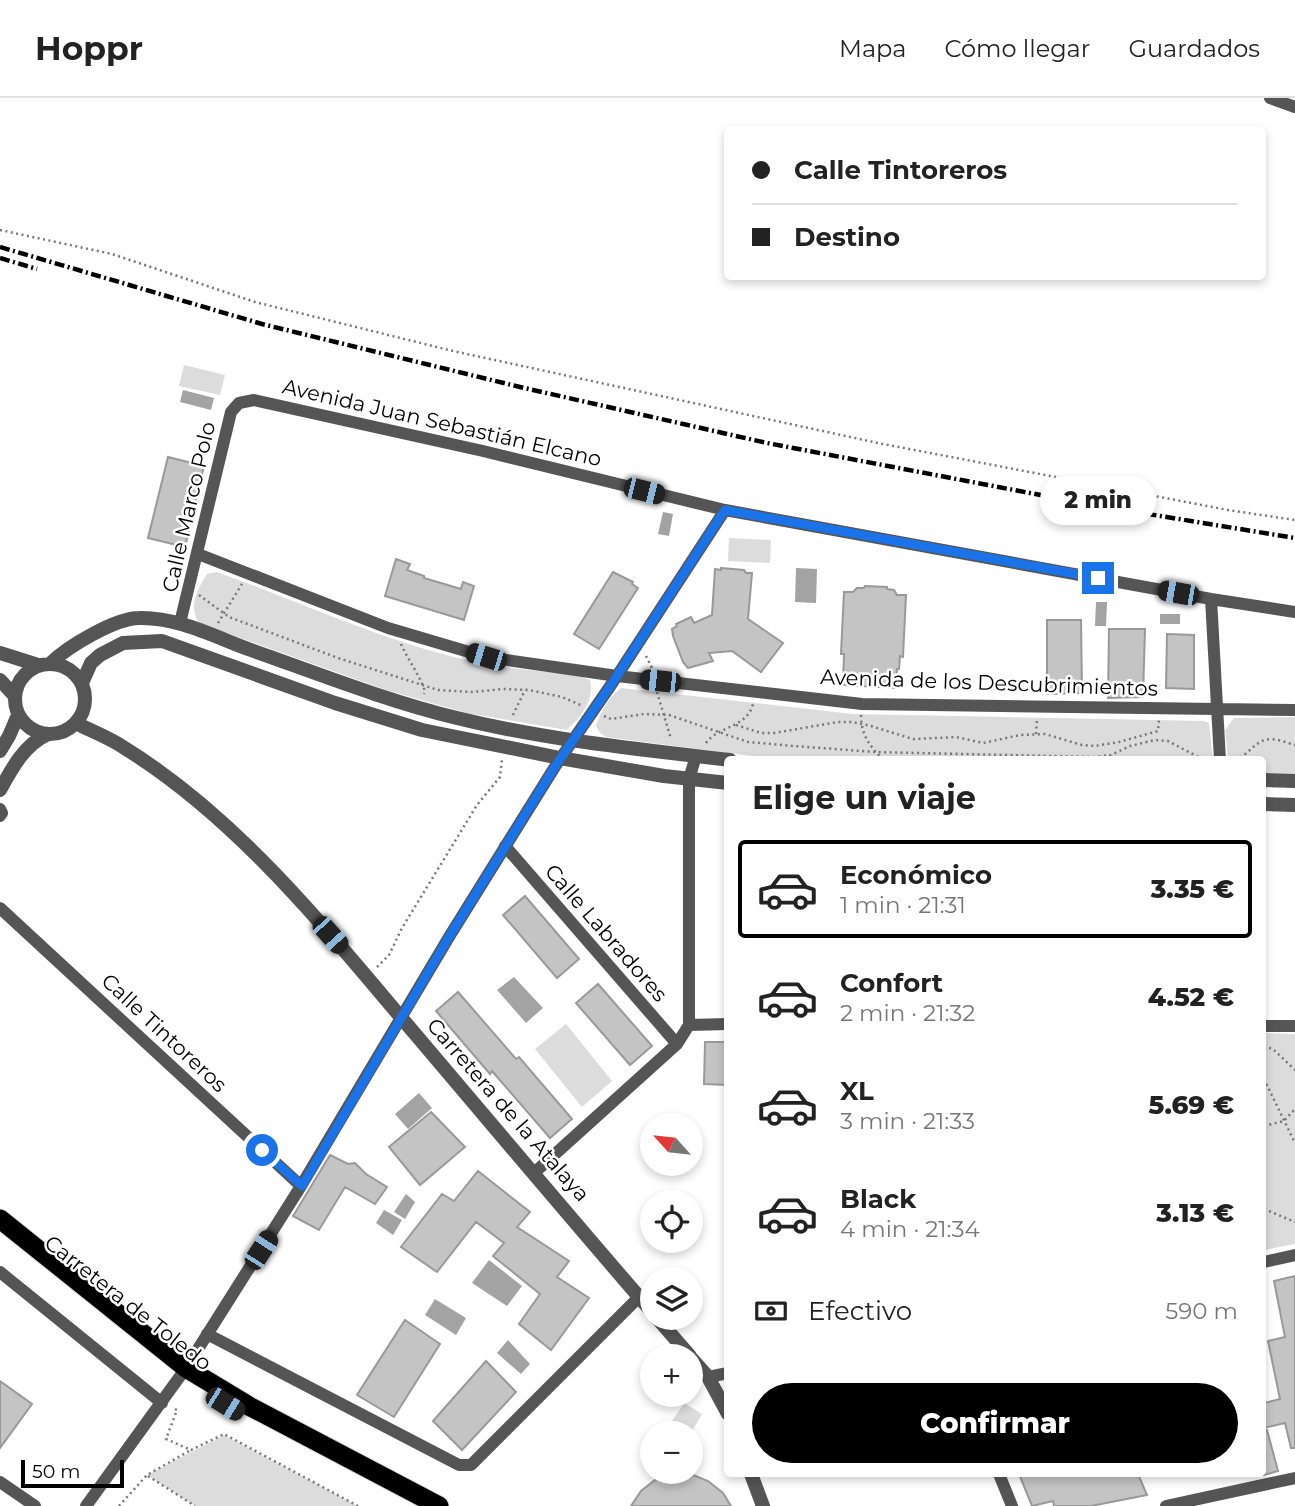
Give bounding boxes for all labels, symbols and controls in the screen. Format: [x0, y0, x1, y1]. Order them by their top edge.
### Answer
text: Hoppr [35, 28, 143, 68]
text: Mapa [839, 34, 906, 63]
text: Cómo llegar [944, 34, 1090, 63]
text: Guardados [1128, 34, 1260, 63]
text: Calle Tintoreros [794, 154, 1007, 186]
text: Destino [794, 221, 900, 253]
street label: Avenida Juan Sebastián Elcano [280, 374, 604, 471]
street label: Calle Marco Polo [157, 419, 220, 595]
car [622, 476, 667, 506]
callout: 2 min [1040, 476, 1156, 526]
text: 2 min [1064, 486, 1132, 514]
route end [1082, 562, 1114, 594]
car [1156, 579, 1201, 607]
car [463, 641, 510, 673]
street label: Avenida de los Descubrimientos [820, 664, 1158, 701]
car [639, 668, 682, 694]
text: Elige un viaje [752, 778, 976, 817]
icon: car [756, 858, 819, 921]
street label: Calle Labradores [540, 859, 673, 1007]
text: Económico [840, 859, 992, 891]
text: 3.35 € [1151, 873, 1234, 905]
text: 1 min · 21:31 [840, 891, 966, 919]
car [309, 912, 352, 958]
icon: car [756, 966, 819, 1029]
text: Confort [840, 967, 943, 999]
street label: Calle Tintoreros [97, 968, 232, 1097]
text: 4.52 € [1148, 981, 1234, 1013]
text: 2 min · 21:32 [840, 999, 975, 1027]
street label: Carretera de la Atalaya [422, 1013, 595, 1207]
icon: car [756, 1074, 819, 1137]
text: XL [840, 1075, 874, 1107]
text: 5.69 € [1149, 1089, 1234, 1121]
text: 3 min · 21:33 [840, 1107, 975, 1135]
north arrow [640, 1113, 704, 1176]
map controls [640, 1113, 703, 1484]
route start [246, 1134, 278, 1166]
icon: car [756, 1182, 819, 1245]
text: Black [840, 1183, 916, 1215]
button: locate [640, 1190, 703, 1253]
text: 3.13 € [1156, 1197, 1234, 1229]
text: 4 min · 21:34 [840, 1215, 980, 1243]
car [241, 1227, 282, 1273]
street label: Carretera de Toledo [40, 1230, 217, 1375]
button: layers [640, 1267, 703, 1330]
icon: cash [752, 1292, 790, 1330]
text: Efectivo [808, 1295, 912, 1327]
text: 590 m [1165, 1297, 1238, 1325]
button: + [640, 1344, 703, 1407]
button: Confirmar [752, 1383, 1238, 1463]
car [202, 1384, 249, 1424]
button: − [640, 1421, 703, 1484]
scale bar [21, 1457, 124, 1489]
text: 50 m [32, 1460, 80, 1483]

